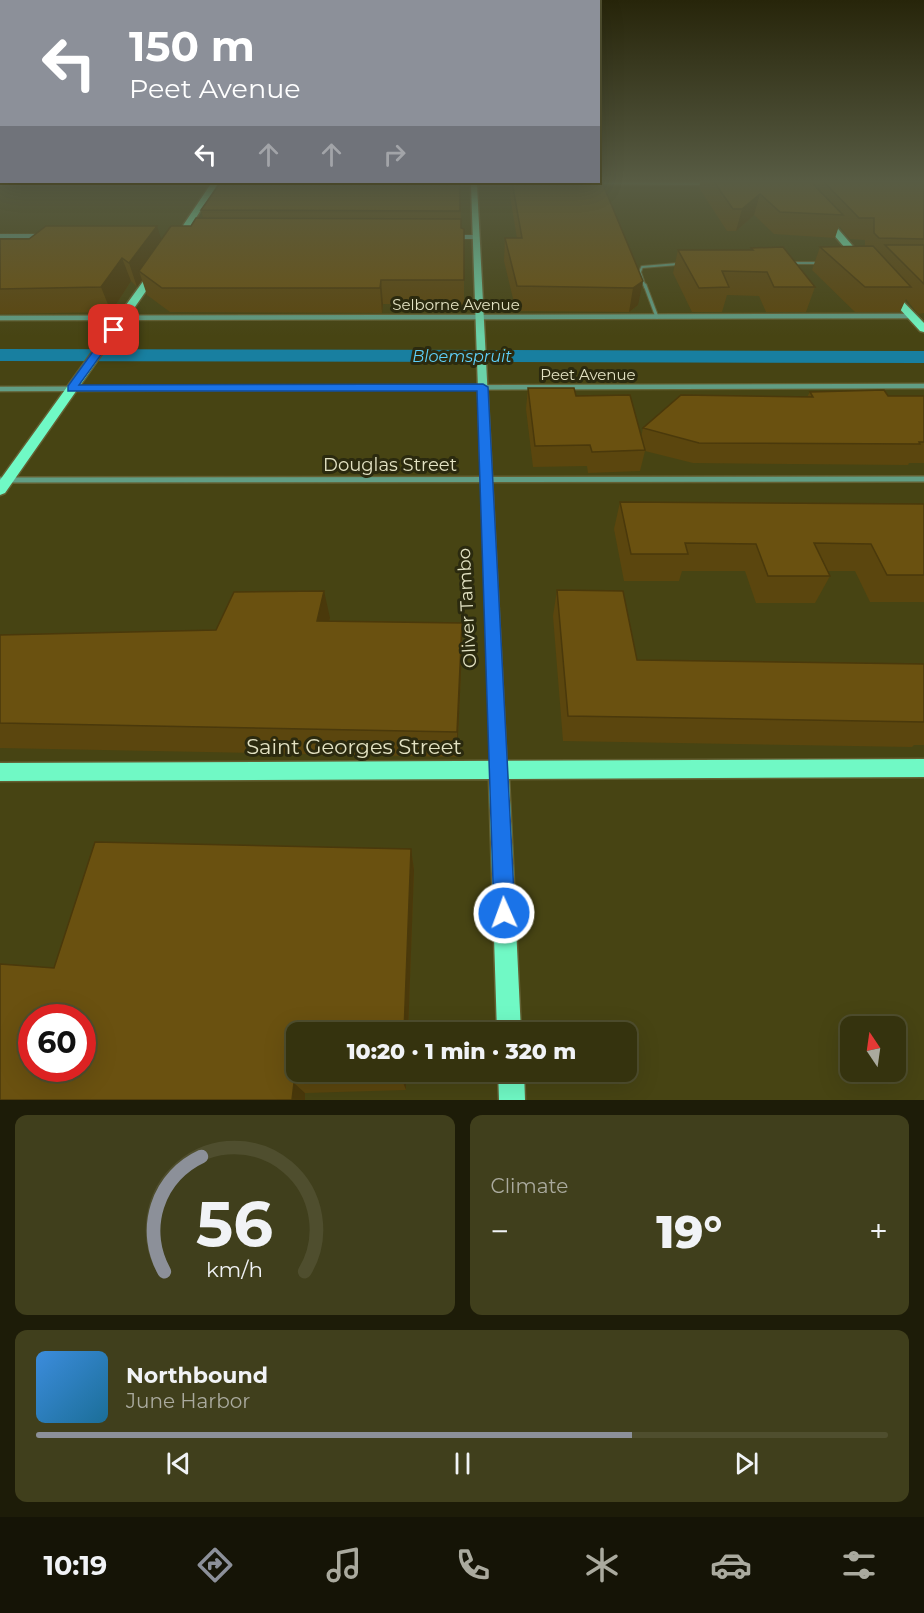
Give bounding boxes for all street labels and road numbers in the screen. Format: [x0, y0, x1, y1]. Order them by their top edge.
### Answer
street label: Selborne Avenue [392, 295, 520, 314]
street label: Peet Avenue [540, 365, 636, 384]
street label: Douglas Street [323, 454, 457, 476]
street label: Oliver Tambo [453, 547, 481, 669]
street label: Saint Georges Street [246, 734, 462, 759]

